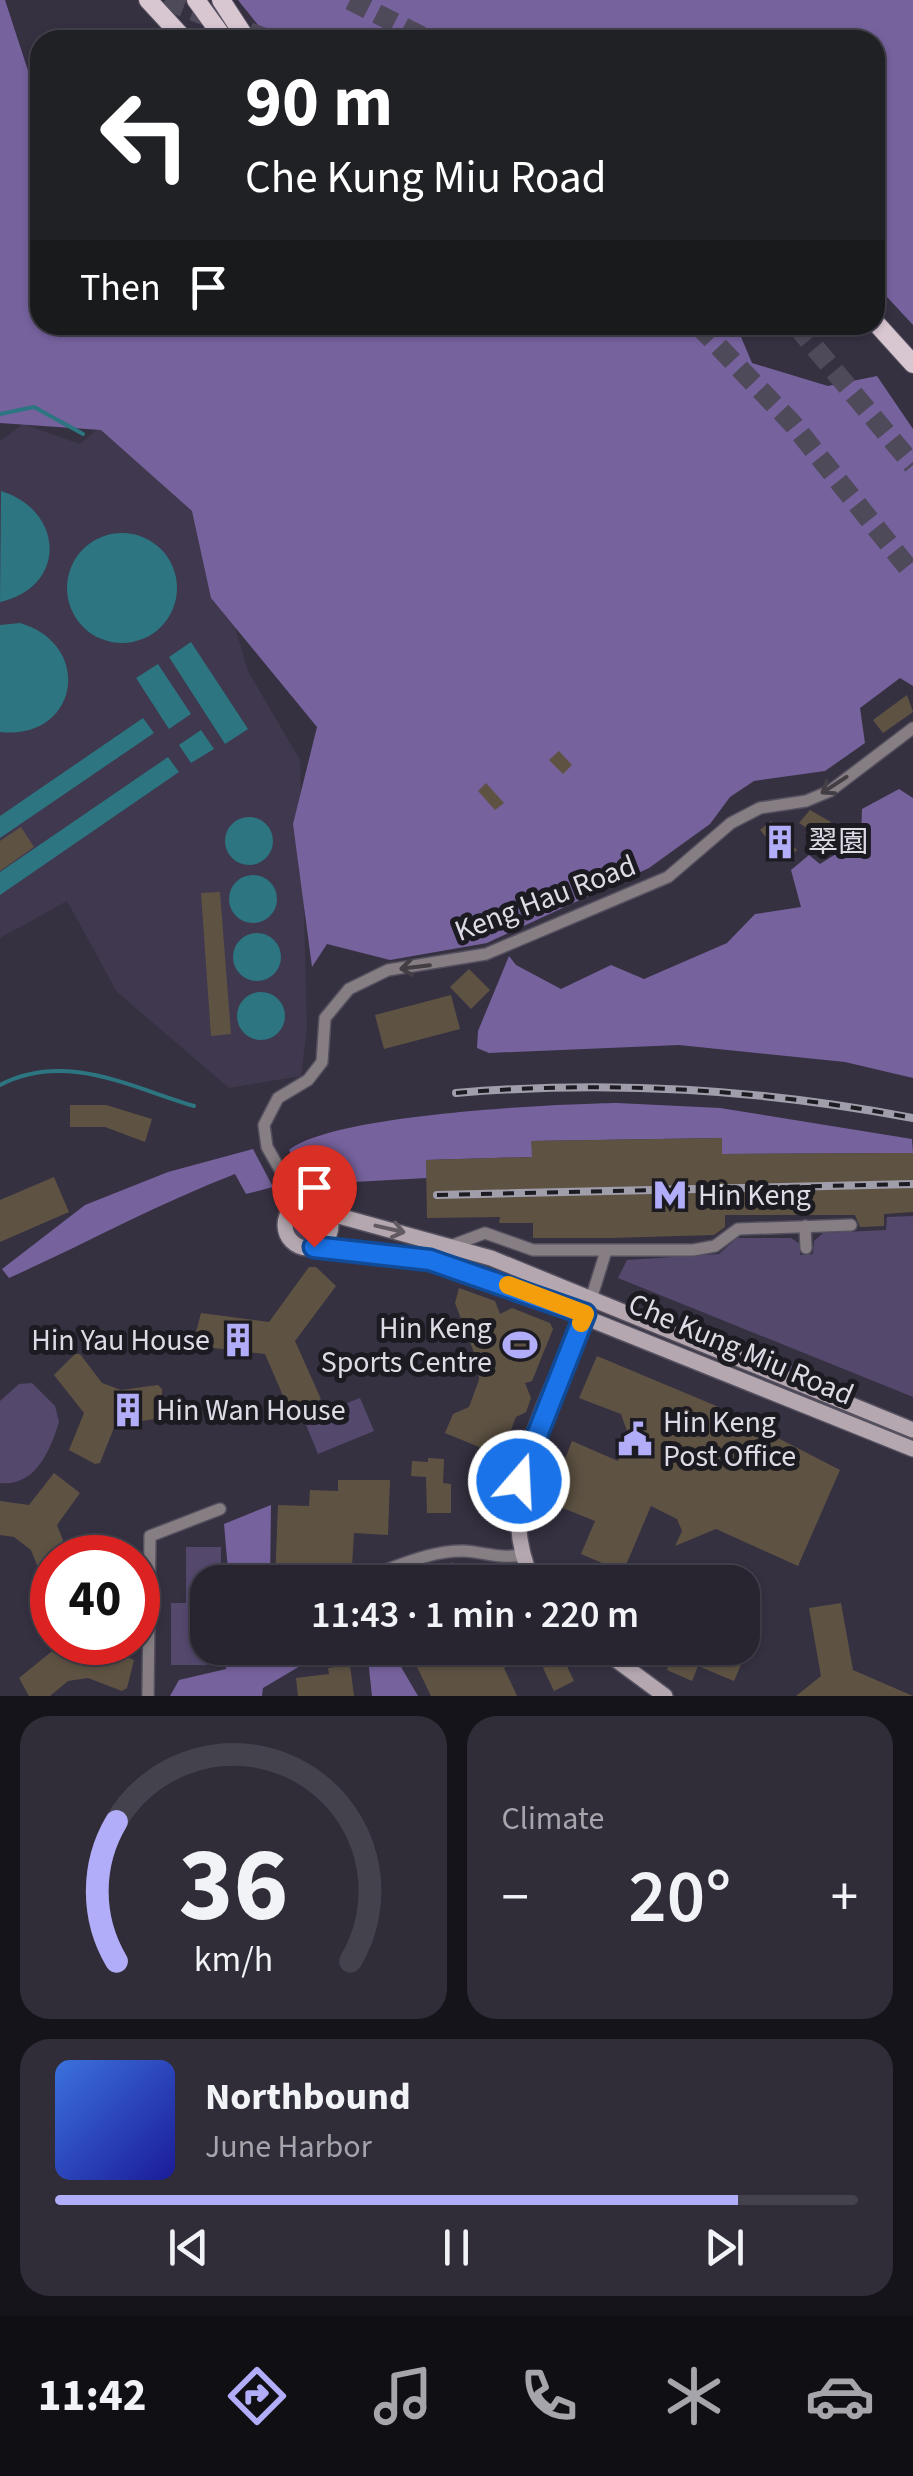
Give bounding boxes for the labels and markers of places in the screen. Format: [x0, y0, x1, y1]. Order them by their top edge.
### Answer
place label: 翠園 [808, 821, 868, 864]
building icon: 翠園 [761, 823, 799, 861]
pin [272, 1145, 357, 1248]
place label: Hin Keng [698, 1174, 811, 1217]
metro station icon: Hin Keng [651, 1176, 689, 1214]
place label: Hin Keng Sports Centre [321, 1307, 492, 1384]
place label: Hin Yau House [31, 1319, 210, 1362]
building icon: Hin Yau House [219, 1321, 257, 1359]
sports icon: Hin Keng Sports Centre [501, 1326, 539, 1364]
place label: Hin Wan House [156, 1389, 346, 1432]
building icon: Hin Wan House [109, 1391, 147, 1429]
place label: Hin Keng Post Office [663, 1401, 796, 1478]
public building icon: Hin Keng Post Office [616, 1420, 654, 1458]

